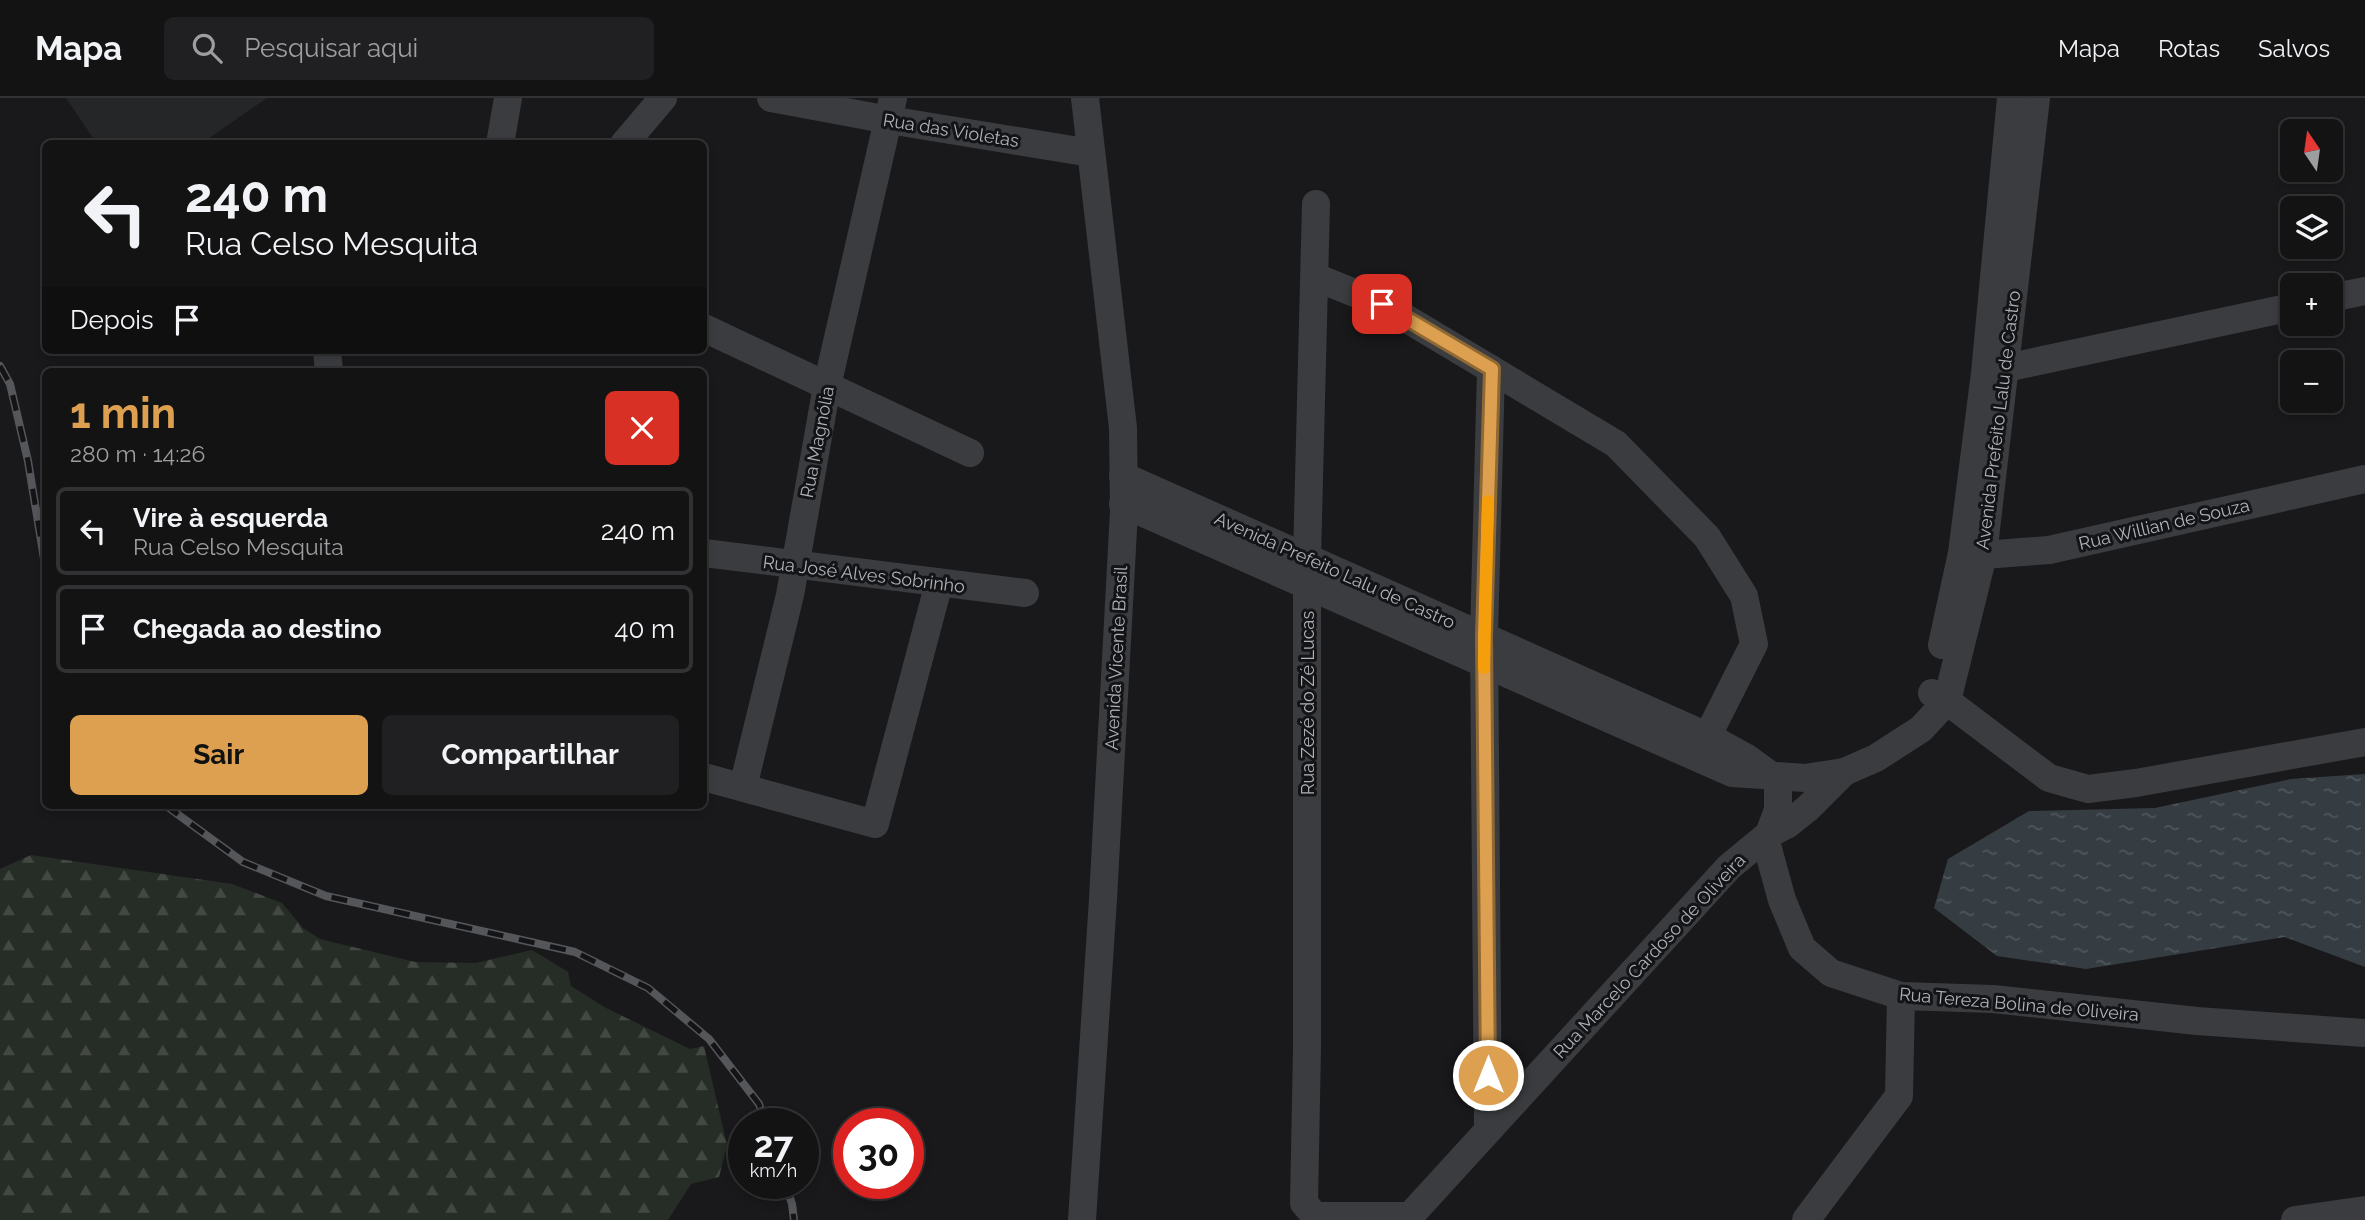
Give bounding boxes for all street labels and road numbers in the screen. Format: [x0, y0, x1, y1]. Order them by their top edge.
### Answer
street label: Rua das Violetas [882, 109, 1021, 151]
street label: Avenida Prefeito Lalu de Castro [1972, 289, 2024, 551]
street label: Rua Magnólia [796, 384, 838, 500]
street label: Rua Willian de Souza [2076, 494, 2252, 554]
street label: Avenida Prefeito Lalu de Castro [1212, 507, 1459, 633]
street label: Rua José Alves Sobrinho [762, 551, 966, 597]
street label: Avenida Vicente Brasil [1101, 565, 1131, 751]
street label: Rua Zezé do Zé Lucas [1297, 611, 1318, 795]
street label: Rua Marcelo Cardoso de Oliveira [1549, 850, 1749, 1062]
street label: Rua Tereza Bolina de Oliveira [1898, 983, 2140, 1025]

